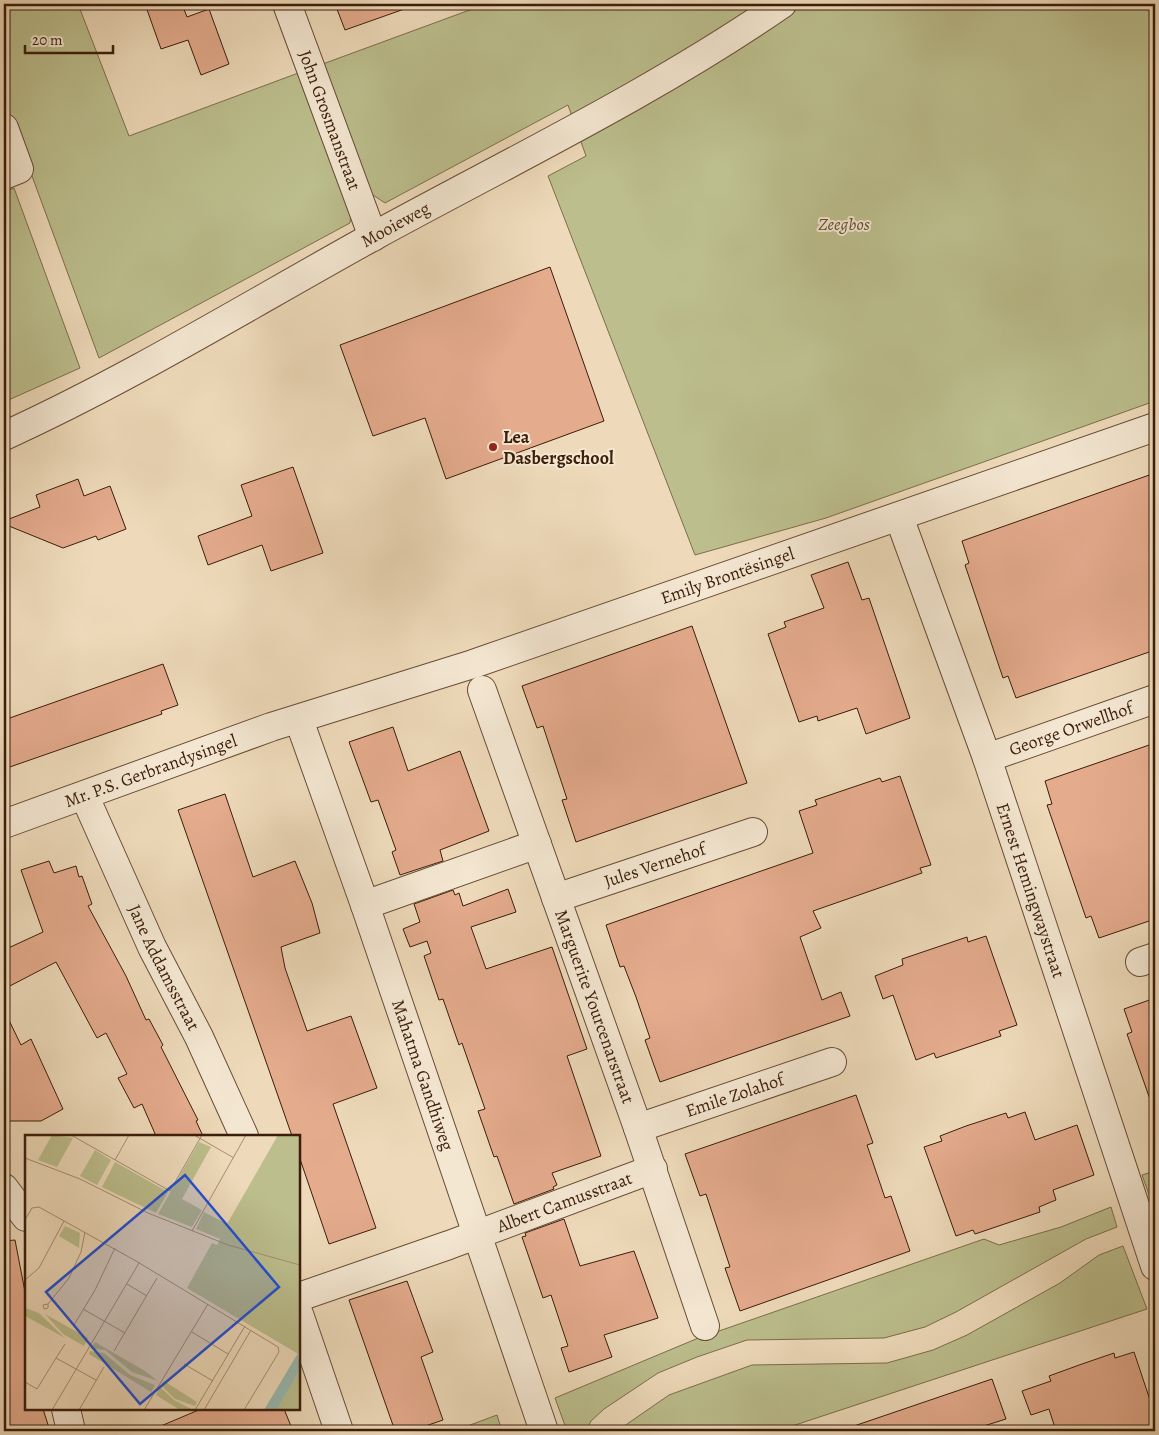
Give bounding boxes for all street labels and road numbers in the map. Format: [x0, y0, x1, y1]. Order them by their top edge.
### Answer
street label: John Grosmanstraat [293, 47, 367, 194]
street label: Mooieweg [356, 196, 434, 253]
street label: Emily Brontësingel [657, 541, 798, 610]
street label: George Orwellhof [1006, 695, 1139, 761]
street label: Mr. P.S. Gerbrandysingel [61, 728, 241, 813]
street label: Ernest Hemingwaystraat [991, 800, 1071, 981]
street label: Jules Vernehof [601, 836, 711, 893]
street label: Jane Addamsstraat [123, 901, 206, 1035]
street label: Marguerite Yourcenarstraat [549, 906, 640, 1107]
street label: Mahatma Gandhiweg [386, 996, 460, 1154]
street label: Emile Zolahof [682, 1066, 790, 1123]
street label: Albert Camusstraat [493, 1166, 636, 1238]

